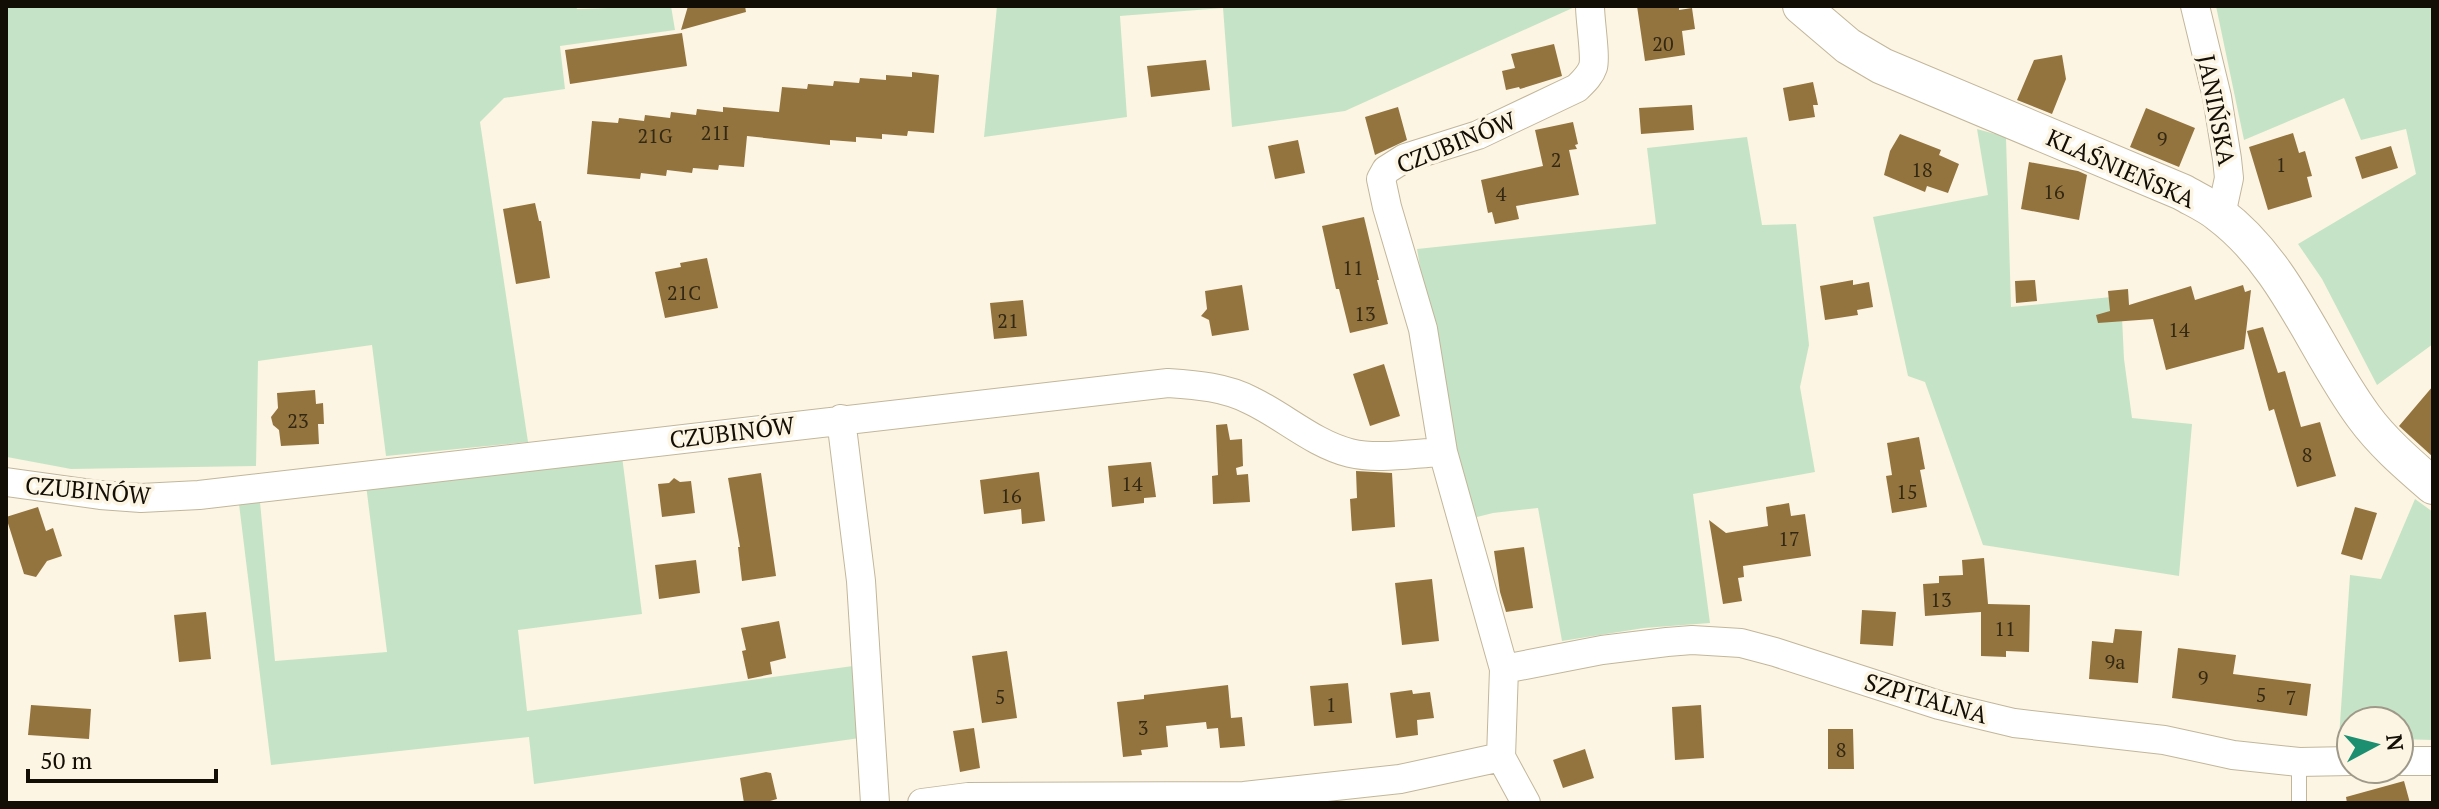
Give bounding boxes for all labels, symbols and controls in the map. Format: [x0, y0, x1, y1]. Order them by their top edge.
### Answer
house number: 20 [1652, 30, 1674, 57]
street label: JANIŃSKA [2191, 52, 2244, 169]
street label: CZUBINÓW [1392, 103, 1521, 180]
house number: 21I [701, 119, 729, 146]
street label: KLAŚNIEŃSKA [2042, 121, 2201, 215]
house number: 21G [637, 122, 673, 149]
house number: 9 [2157, 125, 2167, 152]
house number: 2 [1551, 146, 1561, 173]
house number: 1 [2276, 151, 2286, 178]
house number: 18 [1911, 156, 1933, 183]
house number: 16 [2043, 178, 2065, 205]
house number: 4 [1496, 180, 1507, 207]
house number: 11 [1342, 254, 1364, 281]
house number: 21C [667, 279, 701, 306]
house number: 13 [1354, 300, 1376, 327]
house number: 21 [997, 307, 1019, 334]
house number: 14 [2168, 316, 2190, 343]
house number: 23 [287, 407, 309, 434]
street label: CZUBINÓW [668, 408, 797, 456]
house number: 8 [2302, 441, 2312, 468]
street label: CZUBINÓW [24, 469, 153, 511]
house number: 14 [1121, 470, 1143, 497]
house number: 15 [1896, 478, 1918, 505]
house number: 16 [1000, 482, 1022, 509]
house number: 17 [1778, 525, 1800, 552]
house number: 13 [1930, 586, 1952, 613]
house number: 11 [1994, 615, 2016, 642]
house number: 9a [2105, 648, 2125, 675]
house number: 9 [2198, 664, 2208, 691]
street label: SZPITALNA [1861, 665, 1992, 731]
house number: 5 [2256, 681, 2266, 708]
house number: 5 [995, 683, 1005, 710]
house number: 7 [2286, 684, 2296, 711]
house number: 1 [1326, 691, 1336, 718]
north arrow [2335, 705, 2415, 785]
house number: 3 [1138, 714, 1148, 741]
text: N [2380, 732, 2411, 753]
scale bar [28, 733, 216, 783]
house number: 8 [1836, 736, 1846, 763]
text: 50 m [40, 744, 92, 776]

